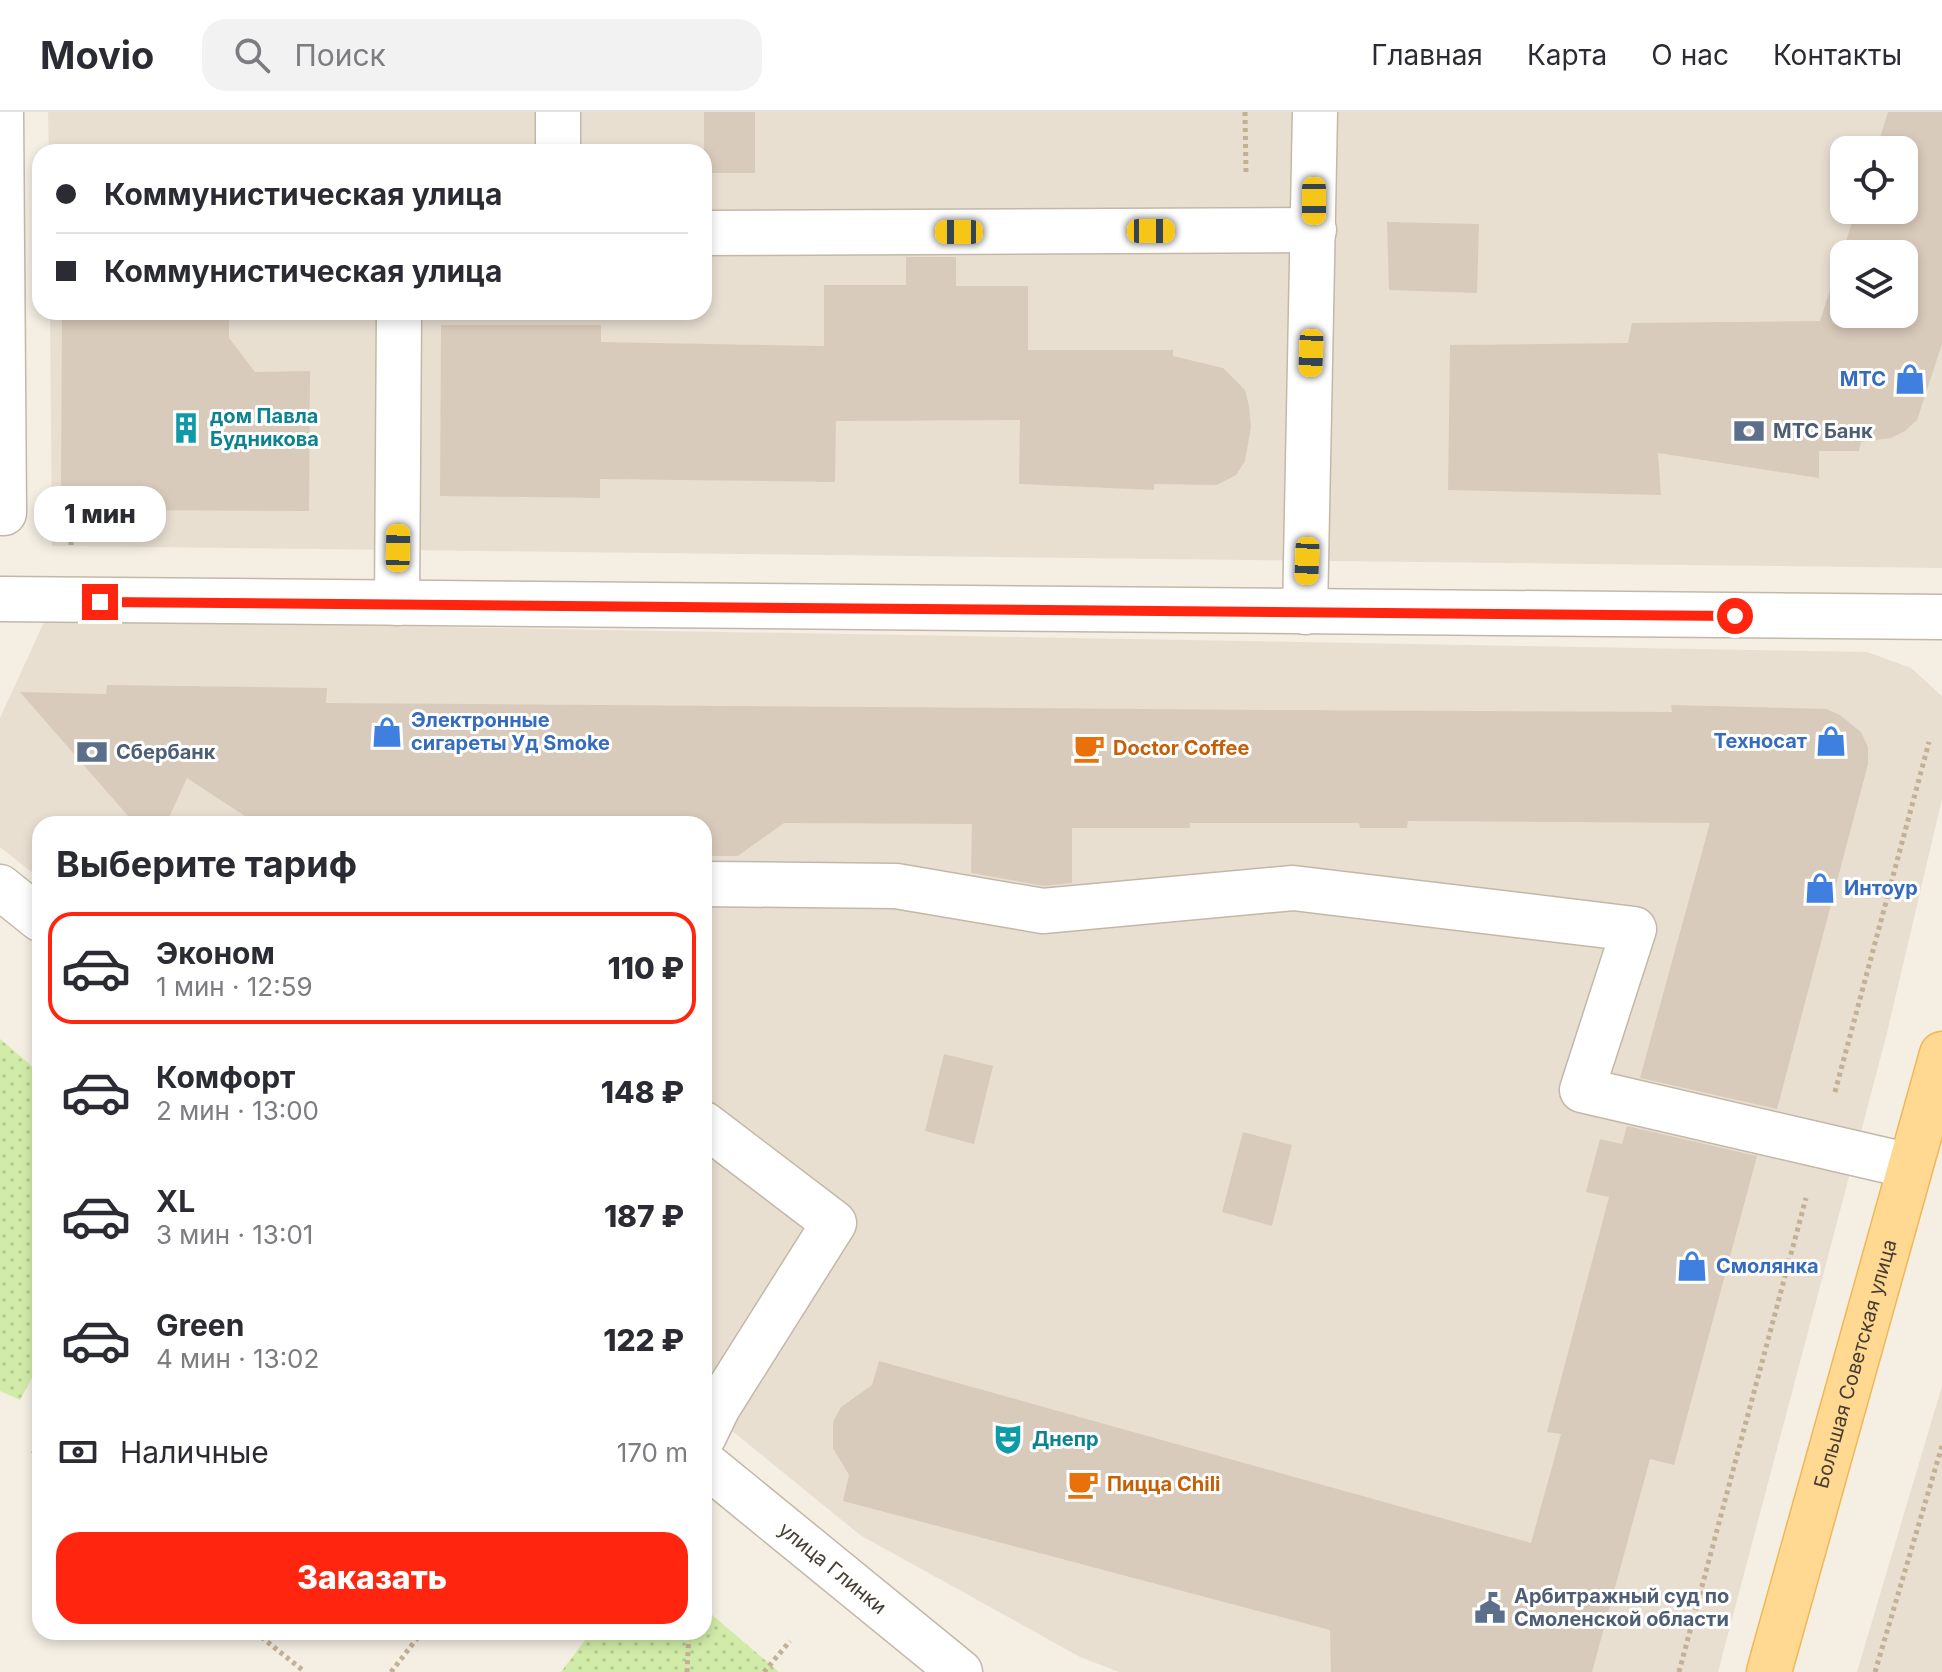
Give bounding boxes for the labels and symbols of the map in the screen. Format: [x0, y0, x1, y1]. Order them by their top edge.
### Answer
car [1302, 177, 1326, 225]
car [1127, 219, 1175, 243]
car [935, 220, 983, 244]
car [1298, 329, 1324, 377]
shop icon: МТС [1893, 362, 1927, 396]
place label: МТС [1840, 367, 1886, 391]
place label: дом Павла Будникова [210, 404, 319, 451]
building icon: дом Павла Будникова [169, 411, 203, 445]
bank icon: МТС Банк [1732, 414, 1766, 448]
place label: МТС Банк [1773, 419, 1873, 443]
callout: 1 мин [34, 486, 166, 542]
car [386, 524, 410, 572]
car [1294, 537, 1320, 585]
route end [82, 584, 118, 620]
route start [1717, 598, 1753, 634]
place label: Электронные сигареты Уд Smoke [411, 708, 610, 755]
shop icon: Электронные сигареты Уд Smoke [370, 715, 404, 749]
shop icon: Техносат [1814, 724, 1848, 758]
place label: Техносат [1714, 729, 1807, 753]
cafe icon: Doctor Coffee [1072, 731, 1106, 765]
bank icon: Сбербанк [75, 735, 109, 769]
place label: Doctor Coffee [1113, 736, 1249, 760]
place label: Сбербанк [116, 740, 216, 764]
shop icon: Интоур [1803, 871, 1837, 905]
place label: Интоур [1844, 876, 1918, 900]
street label: Большая Советская улица [1809, 1237, 1902, 1491]
shop icon: Смолянка [1675, 1249, 1709, 1283]
place label: Смолянка [1716, 1254, 1819, 1278]
theatre icon: Днепр [991, 1422, 1025, 1456]
place label: Днепр [1032, 1427, 1099, 1451]
cafe icon: Пицца Chili [1066, 1467, 1100, 1501]
place label: Пицца Chili [1107, 1472, 1220, 1496]
street label: улица Глинки [774, 1517, 891, 1619]
place label: Арбитражный суд по Смоленской области [1514, 1584, 1729, 1631]
public building icon: Арбитражный суд по Смоленской области [1473, 1591, 1507, 1625]

